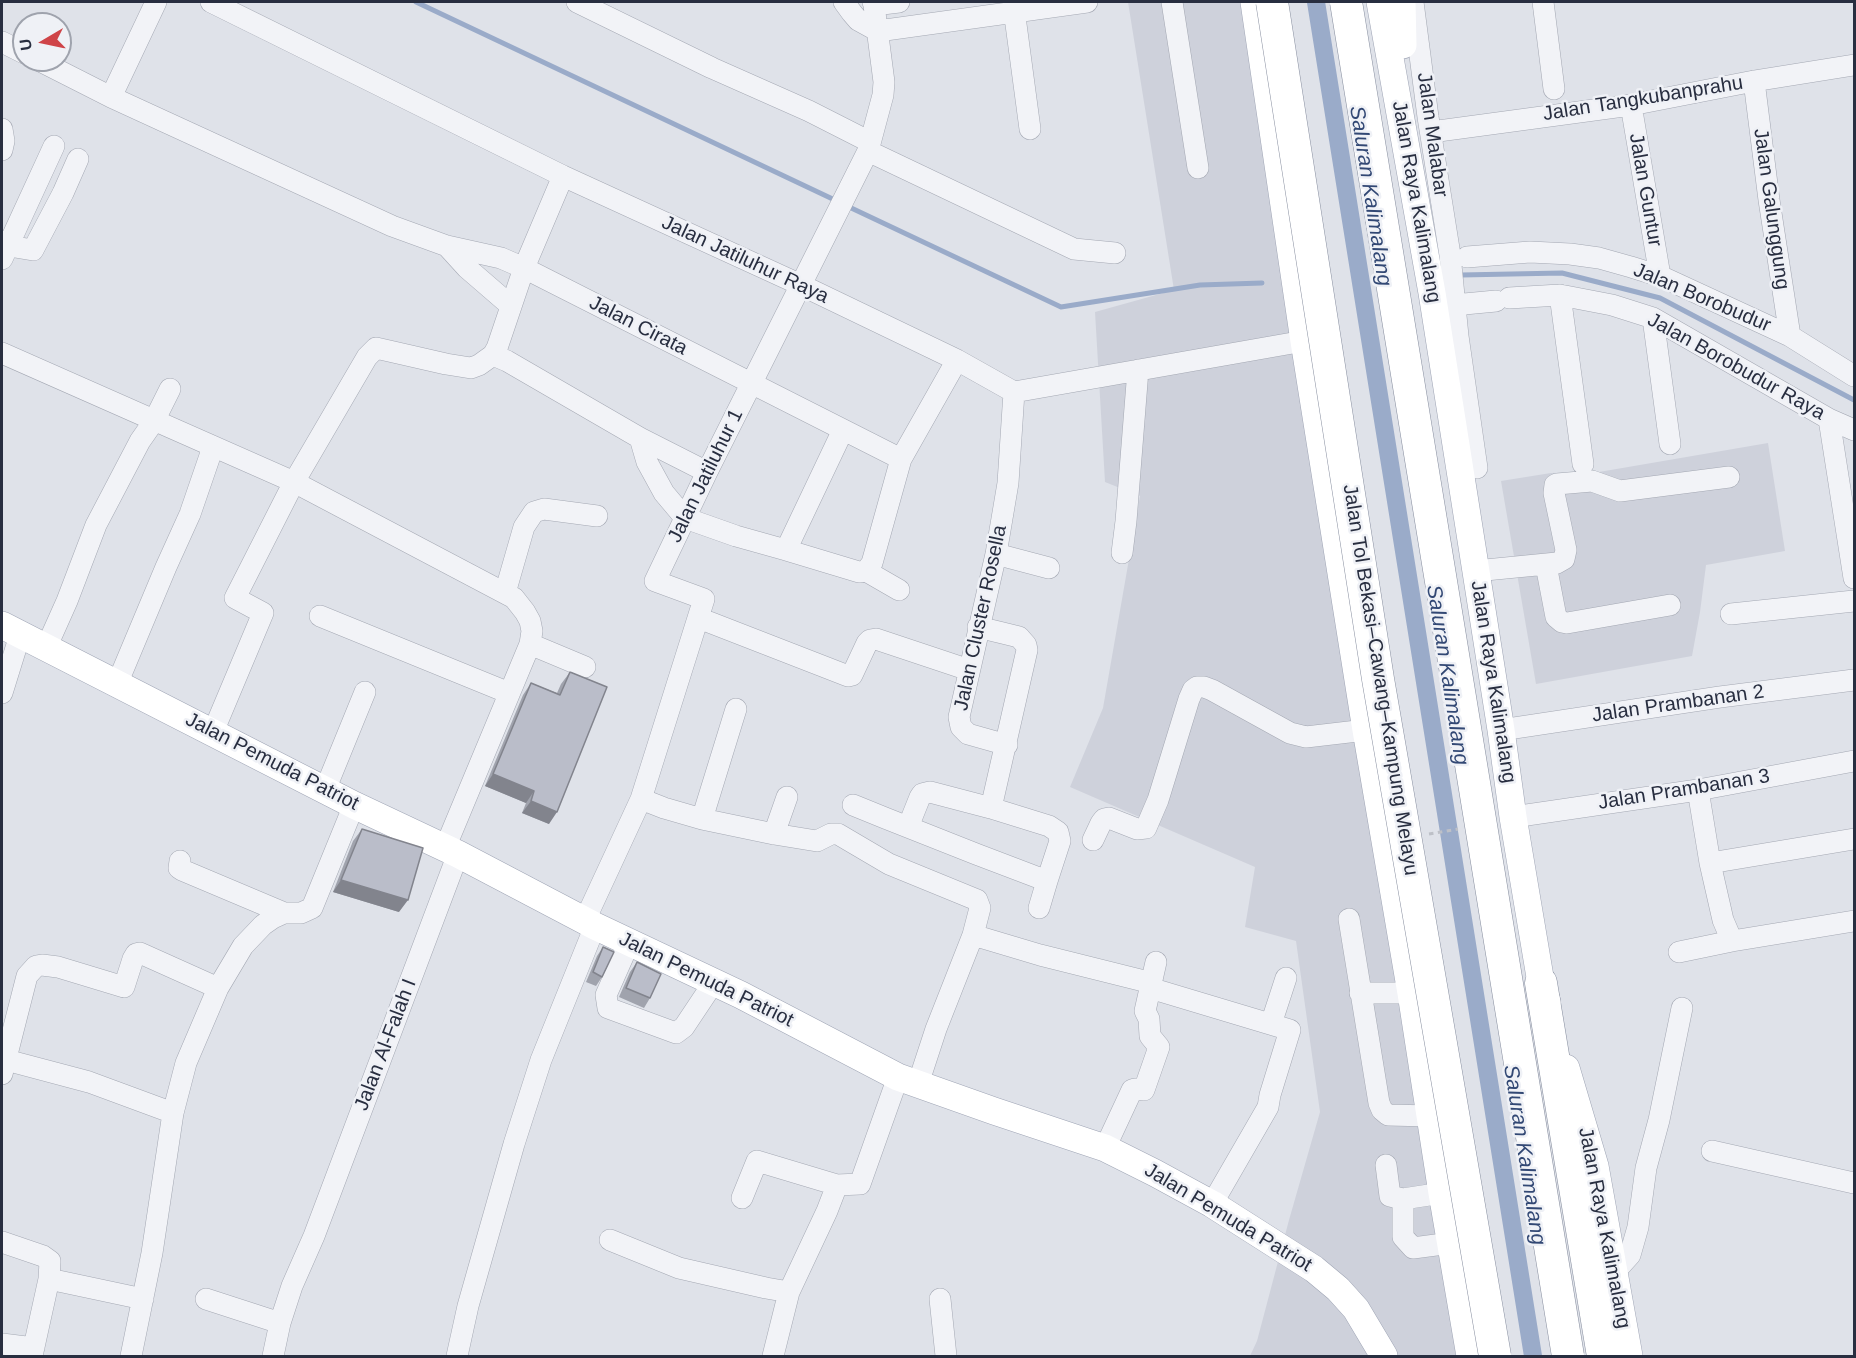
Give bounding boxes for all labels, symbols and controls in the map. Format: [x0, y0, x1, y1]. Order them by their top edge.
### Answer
north arrow [12, 12, 72, 72]
text: U [16, 38, 35, 52]
street label: Jalan Malabar [1411, 71, 1453, 199]
street label: Jalan Tangkubanprahu [1541, 71, 1745, 127]
street label: Jalan Raya Kalimalang [1386, 99, 1446, 305]
water label: Saluran Kalimalang [1343, 104, 1397, 288]
street label: Jalan Galunggung [1748, 127, 1794, 291]
street label: Jalan Guntur [1623, 132, 1667, 248]
street label: Jalan Jatiluhur Raya [658, 211, 832, 309]
street label: Jalan Borobudur [1630, 258, 1774, 338]
street label: Jalan Cirata [585, 291, 691, 361]
street label: Jalan Borobudur Raya [1643, 308, 1829, 426]
street label: Jalan Jatiluhur 1 [663, 405, 749, 547]
street label: Jalan Tol Bekasi–Cawang–Kampung Melayu [1337, 483, 1423, 877]
street label: Jalan Cluster Rosella [950, 523, 1012, 713]
street label: Jalan Raya Kalimalang [1465, 579, 1521, 785]
water label: Saluran Kalimalang [1420, 583, 1474, 767]
street label: Jalan Prambanan 2 [1590, 680, 1766, 728]
street label: Jalan Pemuda Patriot [181, 708, 363, 816]
street label: Jalan Prambanan 3 [1596, 765, 1772, 815]
street label: Jalan Pemuda Patriot [615, 927, 797, 1033]
street label: Jalan Al-Falah I [350, 976, 422, 1114]
water label: Saluran Kalimalang [1497, 1063, 1551, 1247]
street label: Jalan Raya Kalimalang [1573, 1125, 1635, 1331]
street label: Jalan Pemuda Patriot [1140, 1158, 1316, 1278]

